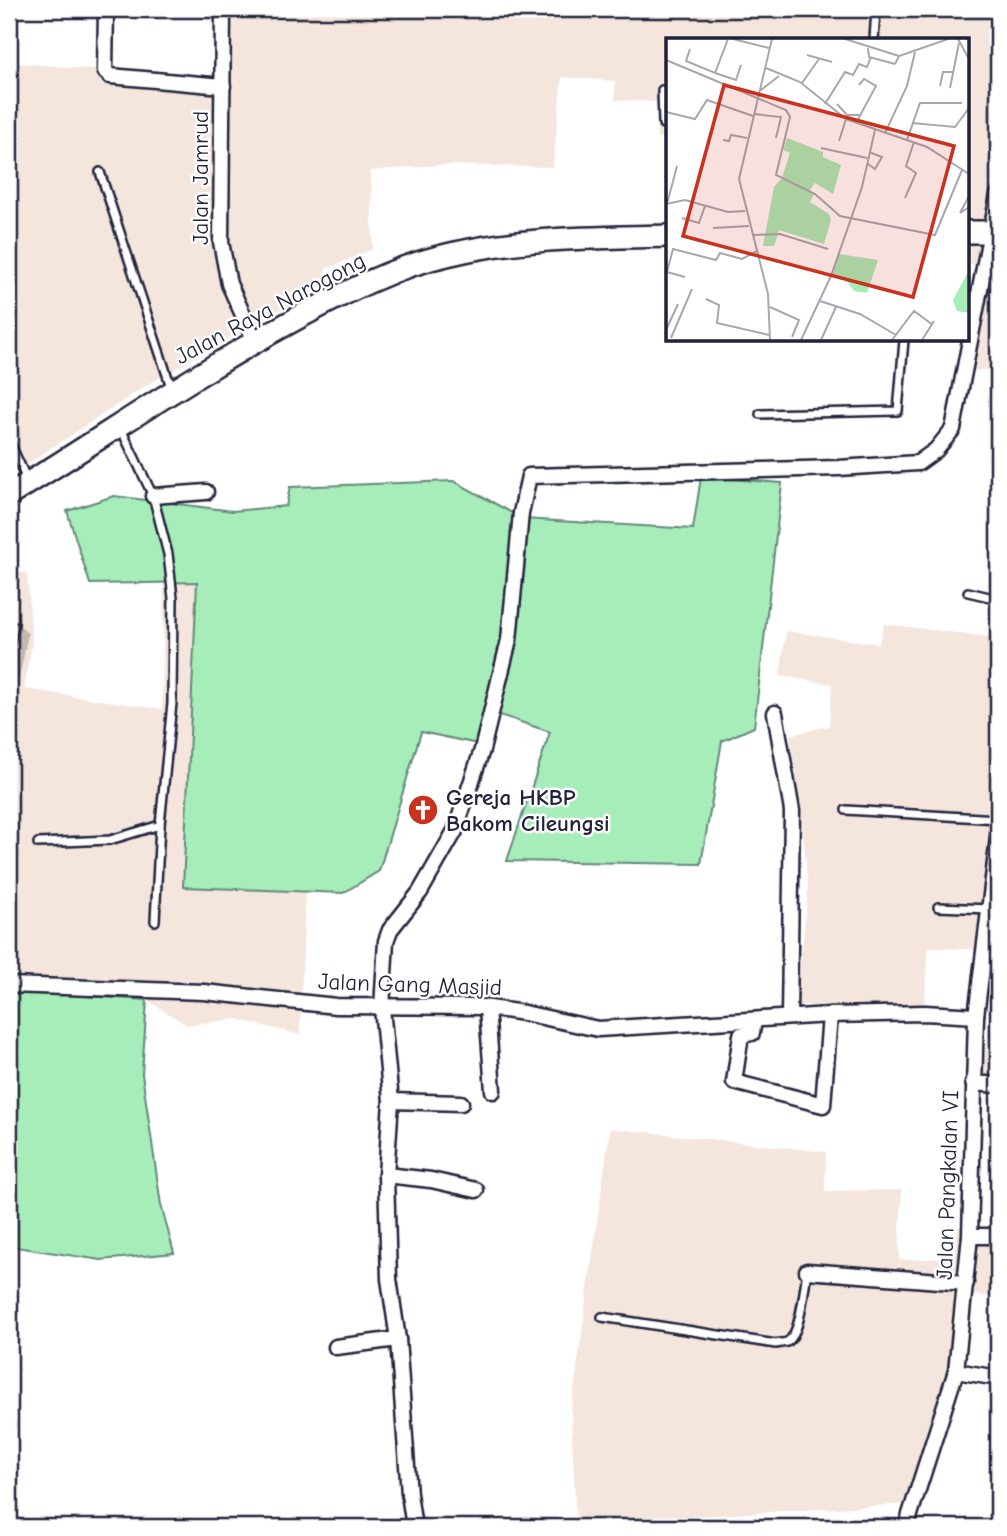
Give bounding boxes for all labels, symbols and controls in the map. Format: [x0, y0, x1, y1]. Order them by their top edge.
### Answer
inset map [666, 38, 968, 341]
street label: Jalan Jamrud [187, 111, 214, 245]
street label: Jalan Raya Narogong [170, 247, 370, 370]
place label: Gereja HKBP Bakom Cileungsi [446, 784, 609, 837]
church icon: Gereja HKBP Bakom Cileungsi [406, 793, 440, 827]
street label: Jalan Gang Masjid [317, 968, 502, 1001]
street label: Jalan Pangkalan VI [931, 1090, 964, 1280]

